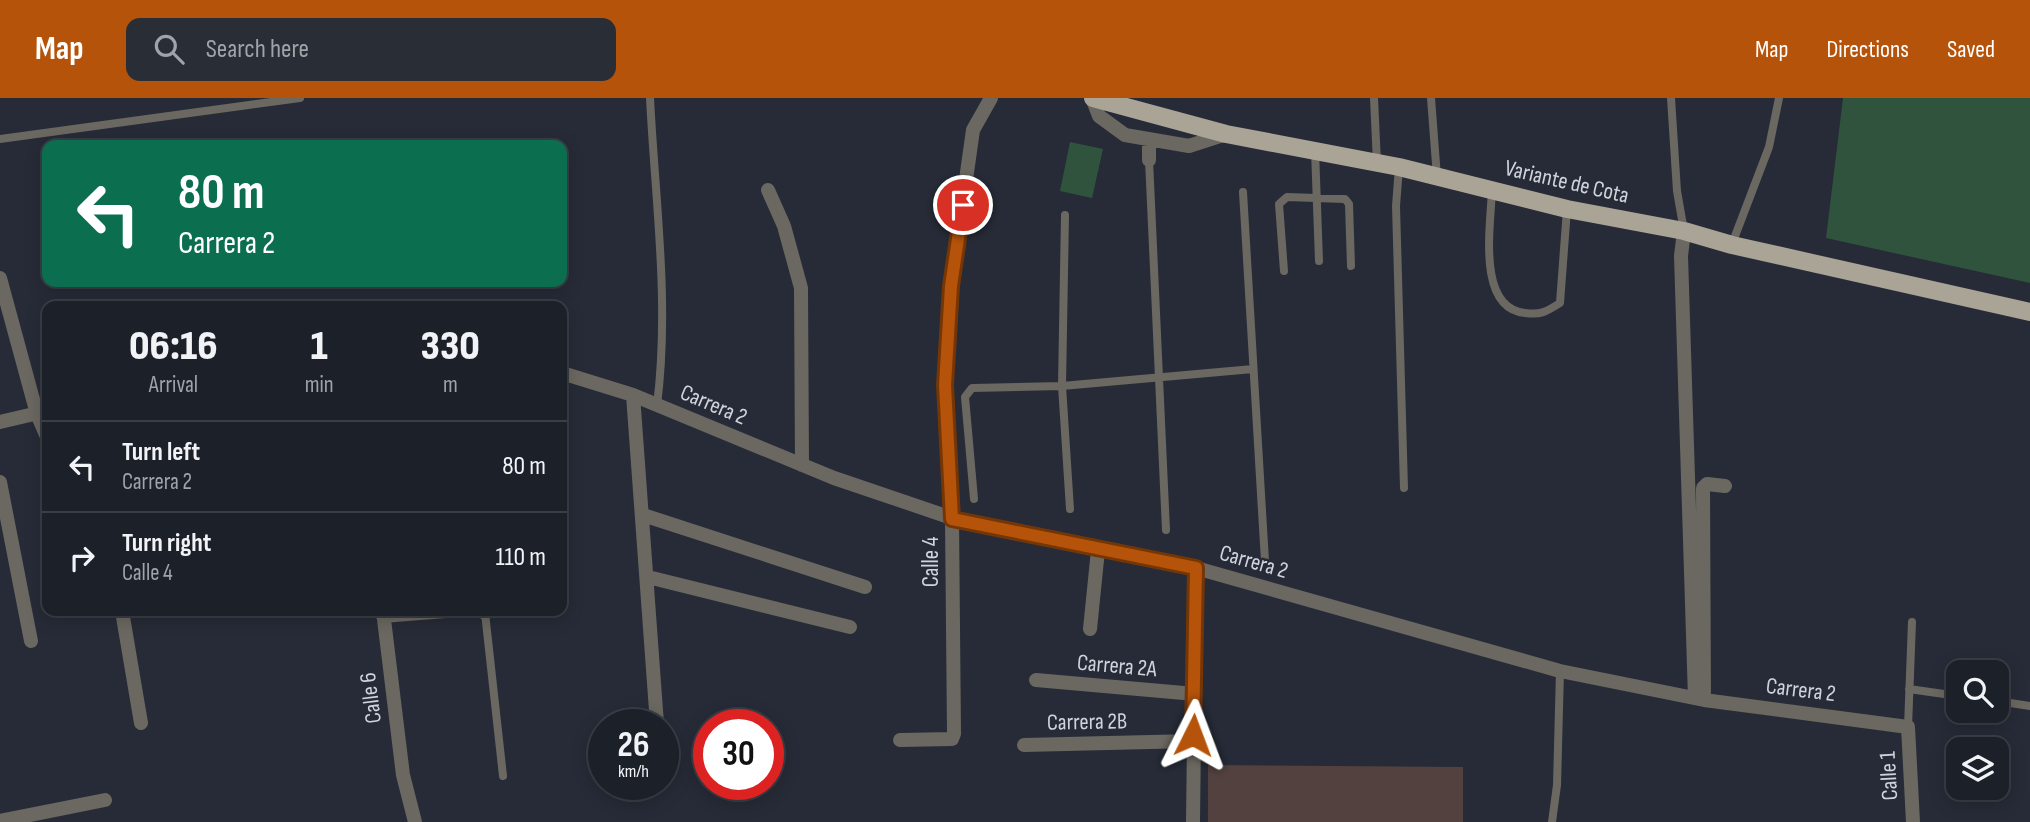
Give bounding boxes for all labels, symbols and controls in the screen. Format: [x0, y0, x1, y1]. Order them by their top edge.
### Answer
search box [126, 18, 616, 81]
text: Map [35, 29, 84, 69]
icon: search [150, 30, 188, 68]
text: Search here [206, 34, 309, 65]
text: Map [1755, 35, 1788, 64]
text: Directions [1826, 35, 1909, 64]
text: Saved [1947, 35, 1995, 64]
street label: Variante de Cota [1502, 154, 1632, 210]
text: 80 m [178, 164, 265, 223]
icon: left [63, 168, 154, 259]
pin [933, 175, 993, 235]
icon: arrive [944, 186, 982, 224]
text: Carrera 2 [178, 224, 275, 263]
text: 06:16 [129, 321, 218, 372]
text: 1 [311, 321, 328, 372]
text: 330 [421, 321, 480, 372]
text: Arrival [149, 371, 198, 399]
text: min [305, 371, 334, 399]
text: m [443, 371, 458, 399]
street label: Carrera 2 [676, 378, 751, 431]
text: Turn left [122, 437, 200, 468]
icon: left [63, 448, 101, 486]
text: 80 m [502, 451, 546, 482]
text: Carrera 2 [122, 468, 192, 496]
text: Turn right [122, 528, 211, 559]
street label: Calle 4 [917, 536, 945, 587]
icon: right [63, 539, 101, 577]
street label: Carrera 2 [1216, 539, 1291, 585]
text: 110 m [495, 542, 546, 573]
text: Calle 4 [122, 559, 173, 587]
street label: Carrera 2A [1076, 649, 1158, 683]
map controls [1946, 660, 2009, 800]
button: search [1946, 660, 2009, 723]
street label: Calle 6 [354, 671, 388, 725]
street label: Carrera 2 [1764, 672, 1837, 708]
position arrow [1156, 698, 1230, 772]
street label: Carrera 2B [1047, 707, 1127, 737]
speed limit sign: 30 [693, 709, 784, 800]
text: 26 [618, 724, 649, 767]
button: layers [1946, 737, 2009, 800]
street label: Calle 1 [1874, 751, 1904, 801]
text: km/h [618, 761, 649, 782]

